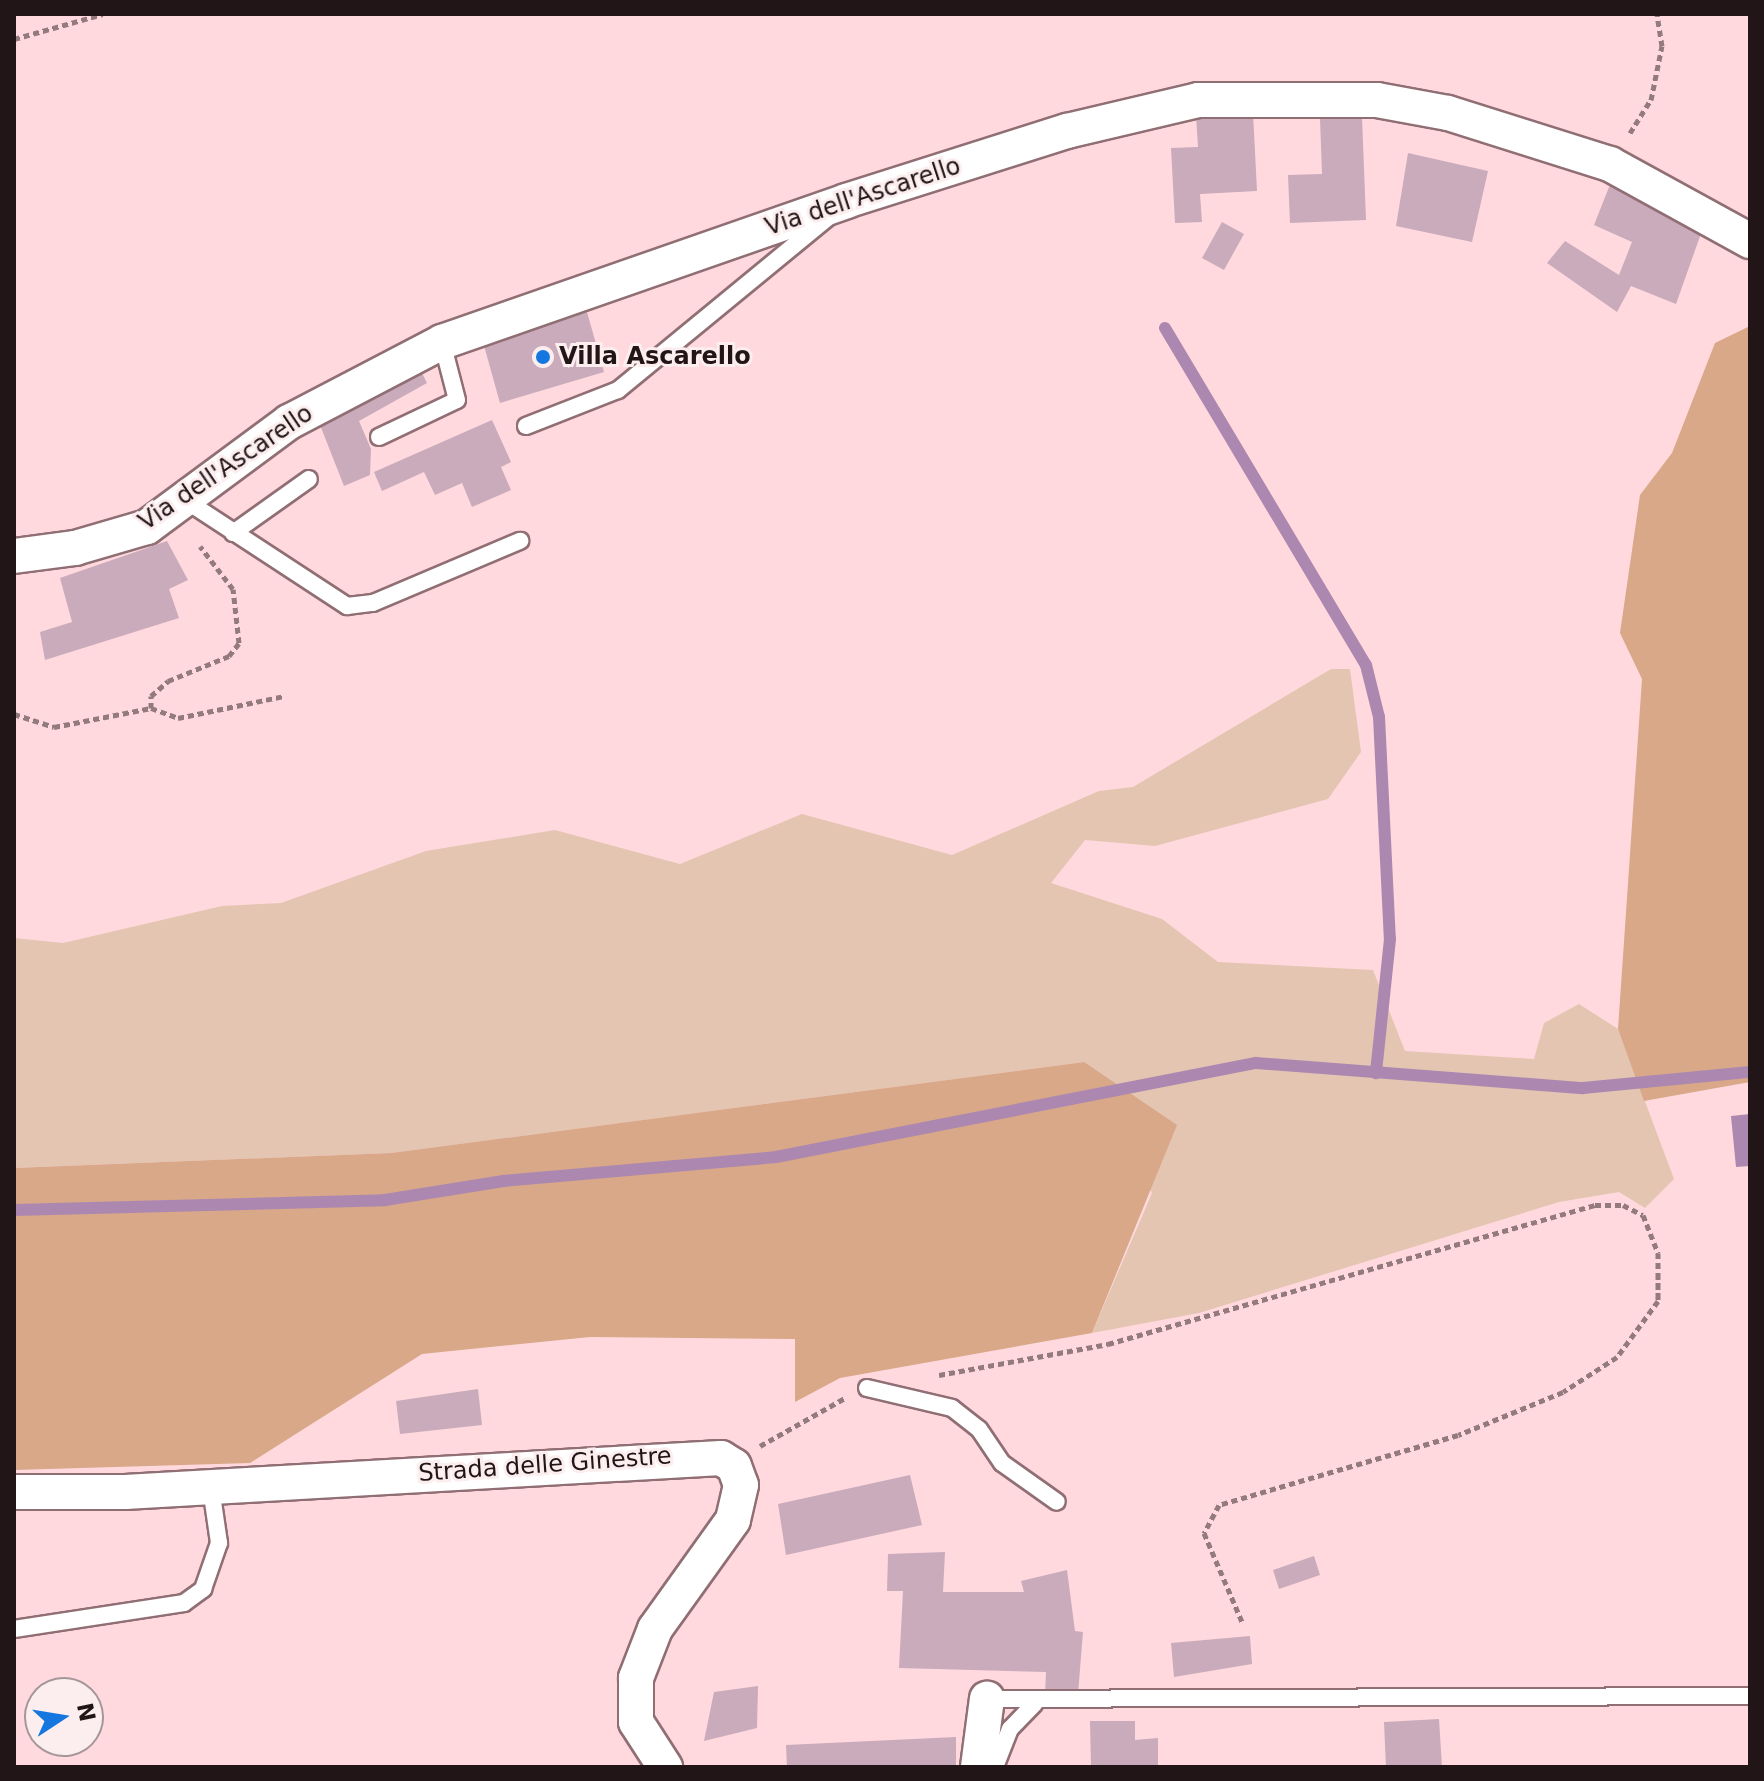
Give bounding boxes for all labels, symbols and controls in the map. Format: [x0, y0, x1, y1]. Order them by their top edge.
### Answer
street label: Via dell'Ascarello [762, 152, 964, 242]
place label: Villa Ascarello [559, 343, 751, 371]
marker: Villa Ascarello [534, 348, 552, 366]
street label: Via dell'Ascarello [133, 399, 319, 537]
street label: Strada delle Ginestre [417, 1442, 673, 1488]
north arrow [24, 1677, 104, 1757]
text: N [72, 1701, 100, 1724]

